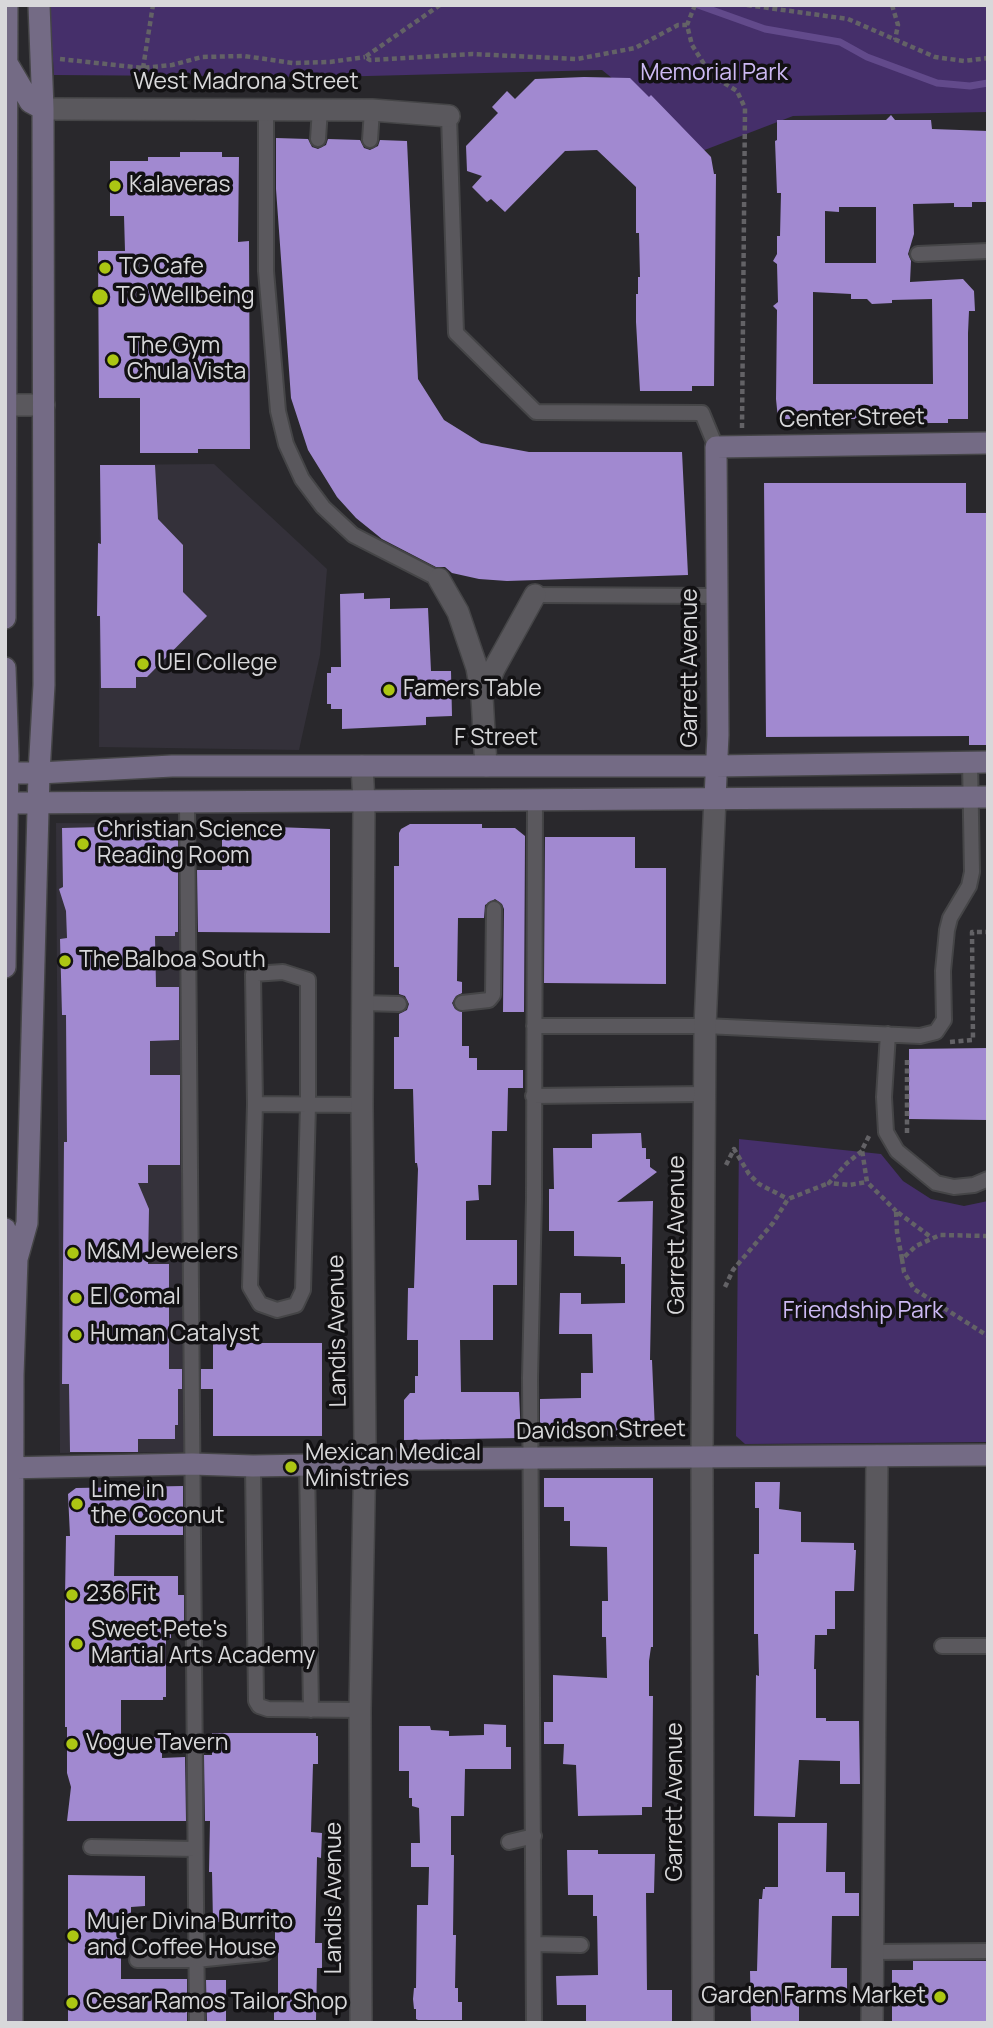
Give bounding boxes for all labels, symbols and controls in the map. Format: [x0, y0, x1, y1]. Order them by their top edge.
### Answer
park label: Memorial Park [640, 60, 788, 88]
street label: West Madrona Street [133, 69, 359, 97]
place label: Kalaveras [129, 172, 230, 200]
marker: Kalaveras [107, 178, 123, 194]
place label: TG Cafe [119, 254, 204, 282]
marker: TG Cafe [97, 260, 113, 276]
place label: TG Wellbeing [116, 283, 255, 311]
marker: TG Wellbeing [90, 287, 110, 307]
place label: The Gym Chula Vista [127, 333, 246, 387]
marker: The Gym Chula Vista [105, 352, 121, 368]
street label: Center Street [779, 404, 925, 434]
street label: Garrett Avenue [677, 588, 705, 748]
place label: UEI College [157, 650, 278, 678]
marker: UEI College [135, 656, 151, 672]
place label: Famers Table [403, 676, 542, 704]
marker: Famers Table [381, 682, 397, 698]
street label: F Street [454, 725, 538, 753]
place label: Christian Science Reading Room [97, 817, 283, 871]
marker: Christian Science Reading Room [75, 836, 91, 852]
place label: The Balboa South [79, 947, 266, 975]
marker: The Balboa South [57, 953, 73, 969]
street label: Garrett Avenue [664, 1155, 692, 1315]
place label: M&M Jewelers [87, 1239, 238, 1267]
marker: M&M Jewelers [65, 1245, 81, 1261]
street label: Landis Avenue [323, 1255, 353, 1407]
place label: El Comal [90, 1284, 181, 1312]
marker: El Comal [68, 1290, 84, 1306]
park label: Friendship Park [783, 1298, 943, 1326]
place label: Human Catalyst [90, 1321, 260, 1349]
marker: Human Catalyst [68, 1327, 84, 1343]
street label: Davidson Street [516, 1416, 686, 1446]
place label: Mexican Medical Ministries [305, 1440, 481, 1494]
marker: Mexican Medical Ministries [283, 1459, 299, 1475]
place label: Lime in the Coconut [91, 1477, 225, 1531]
marker: Lime in the Coconut [69, 1496, 85, 1512]
place label: 236 Fit [86, 1581, 157, 1609]
marker: 236 Fit [64, 1587, 80, 1603]
place label: Sweet Pete's Martial Arts Academy [91, 1617, 315, 1671]
marker: Sweet Pete's Martial Arts Academy [69, 1636, 85, 1652]
street label: Garrett Avenue [662, 1722, 690, 1882]
place label: Vogue Tavern [86, 1730, 228, 1758]
marker: Vogue Tavern [64, 1736, 80, 1752]
street label: Landis Avenue [321, 1822, 349, 1974]
place label: Mujer Divina Burrito and Coffee House [87, 1909, 293, 1963]
marker: Mujer Divina Burrito and Coffee House [65, 1928, 81, 1944]
place label: Garden Farms Market [701, 1983, 926, 2011]
place label: Cesar Ramos Tailor Shop [86, 1989, 348, 2017]
marker: Garden Farms Market [932, 1989, 948, 2005]
marker: Cesar Ramos Tailor Shop [64, 1995, 80, 2011]

